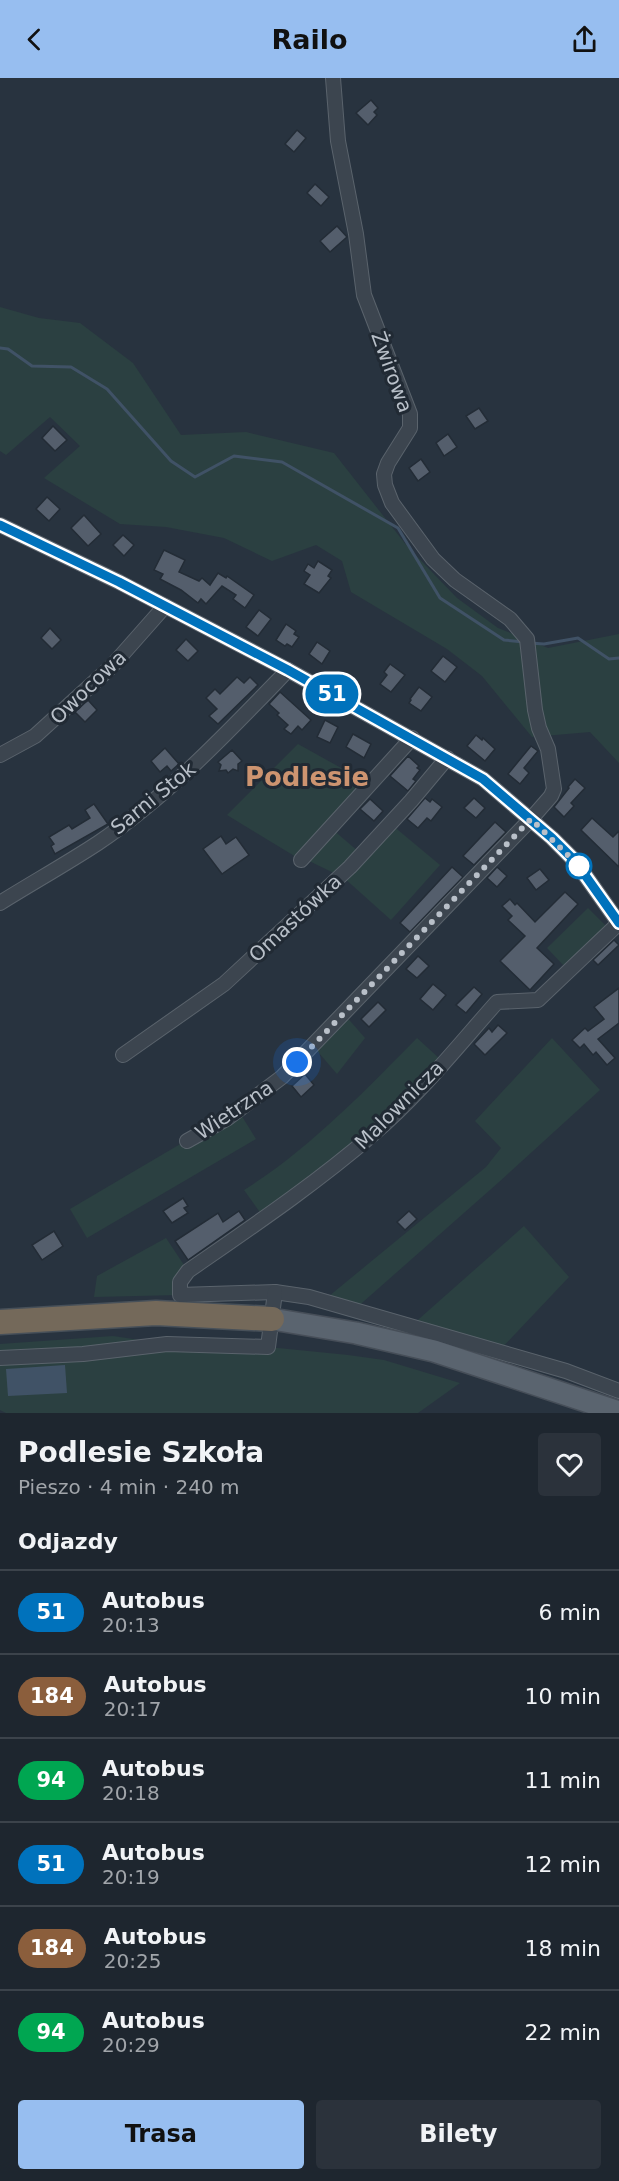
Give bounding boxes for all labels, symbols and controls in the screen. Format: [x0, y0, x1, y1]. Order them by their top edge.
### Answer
icon: back [18, 23, 51, 56]
icon: share [568, 23, 601, 56]
text: Railo [271, 24, 348, 55]
street label: Żwirowa [366, 328, 418, 416]
street label: Owocowa [45, 645, 131, 729]
line badge: 51 [305, 674, 359, 714]
text: 51 [317, 682, 347, 706]
street label: Sarni Stok [106, 756, 200, 839]
district label: Podlesie [245, 762, 369, 792]
unlabelled marker [566, 853, 592, 879]
street label: Omastówka [244, 869, 346, 967]
your location [282, 1047, 312, 1077]
street label: Malownicza [350, 1056, 448, 1154]
street label: Wietrzna [191, 1075, 277, 1145]
button: heart [538, 1433, 601, 1496]
text: Podlesie Szkoła [18, 1436, 264, 1469]
text: Pieszo · 4 min · 240 m [18, 1475, 240, 1499]
text: Odjazdy [18, 1529, 118, 1554]
text: Autobus [102, 1588, 205, 1613]
text: 51 [36, 1600, 66, 1624]
text: 6 min [539, 1600, 601, 1625]
text: 20:13 [102, 1613, 160, 1637]
text: Autobus [104, 1672, 207, 1697]
text: 184 [30, 1684, 74, 1708]
text: 10 min [525, 1684, 601, 1709]
text: 20:17 [104, 1697, 161, 1721]
text: Autobus [102, 1756, 205, 1781]
text: 94 [36, 1768, 66, 1792]
text: 11 min [525, 1768, 601, 1793]
text: 20:18 [102, 1781, 160, 1805]
text: Autobus [102, 1840, 205, 1865]
text: 51 [36, 1852, 66, 1876]
text: 12 min [525, 1852, 601, 1877]
text: 20:19 [102, 1865, 160, 1889]
text: Autobus [104, 1924, 207, 1949]
text: 184 [30, 1936, 74, 1960]
text: 18 min [525, 1936, 601, 1961]
text: 20:25 [104, 1949, 161, 1973]
text: Autobus [102, 2008, 205, 2033]
text: 94 [36, 2020, 66, 2044]
text: 22 min [525, 2020, 601, 2045]
text: 20:29 [102, 2033, 160, 2057]
button: Trasa [18, 2100, 304, 2169]
button: Bilety [316, 2100, 601, 2169]

